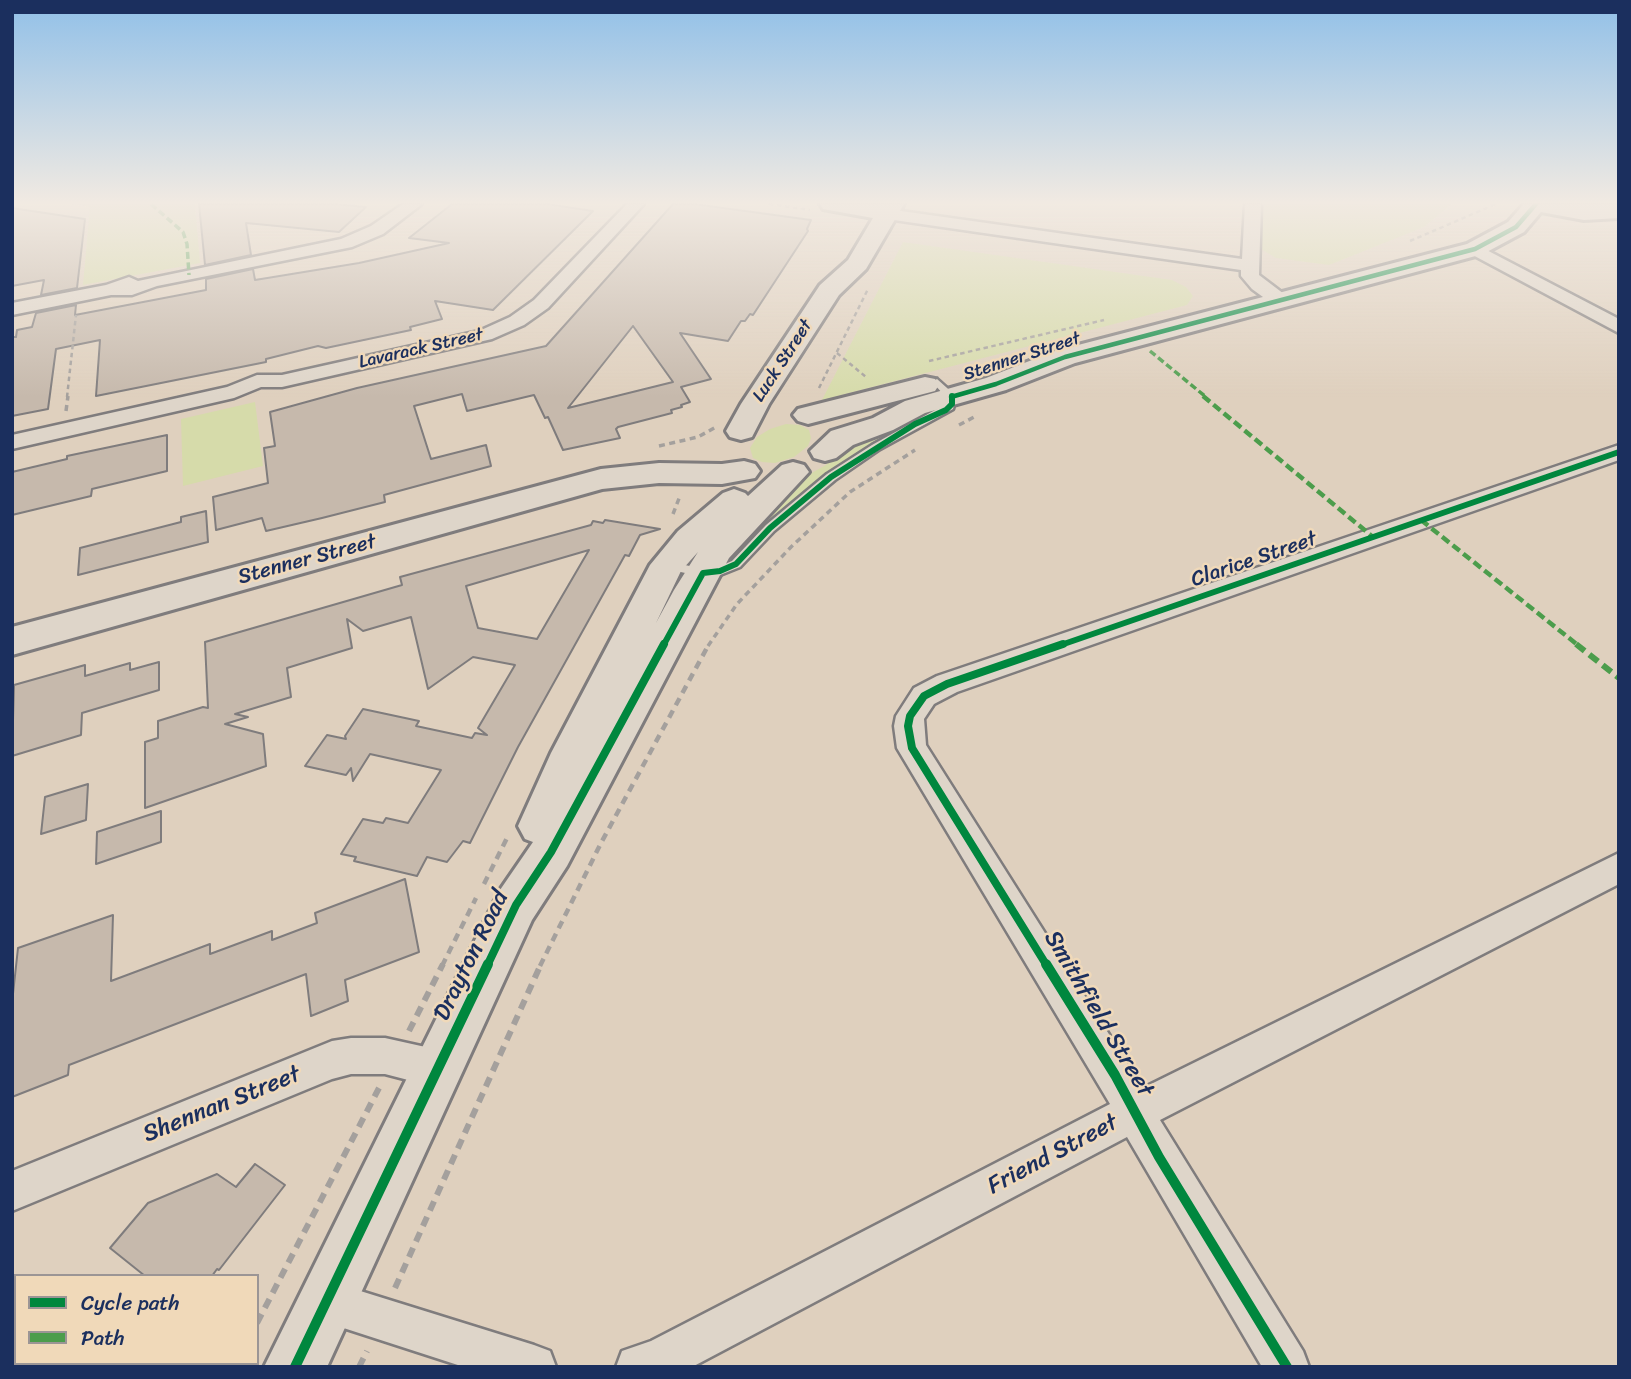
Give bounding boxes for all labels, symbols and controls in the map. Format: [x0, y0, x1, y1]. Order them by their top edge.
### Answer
street label: Luck Street [748, 316, 818, 406]
street label: Lavarack Street [357, 324, 485, 374]
street label: Stenner Street [961, 328, 1083, 386]
street label: Clarice Street [1188, 527, 1320, 593]
street label: Stenner Street [235, 529, 379, 591]
street label: Drayton Road [428, 886, 516, 1026]
street label: Smithfield Street [1037, 926, 1159, 1102]
street label: Shennan Street [139, 1060, 305, 1150]
street label: Friend Street [983, 1109, 1123, 1201]
legend [14, 1274, 259, 1365]
text: Cycle path [81, 1284, 180, 1322]
text: Path [81, 1319, 124, 1357]

